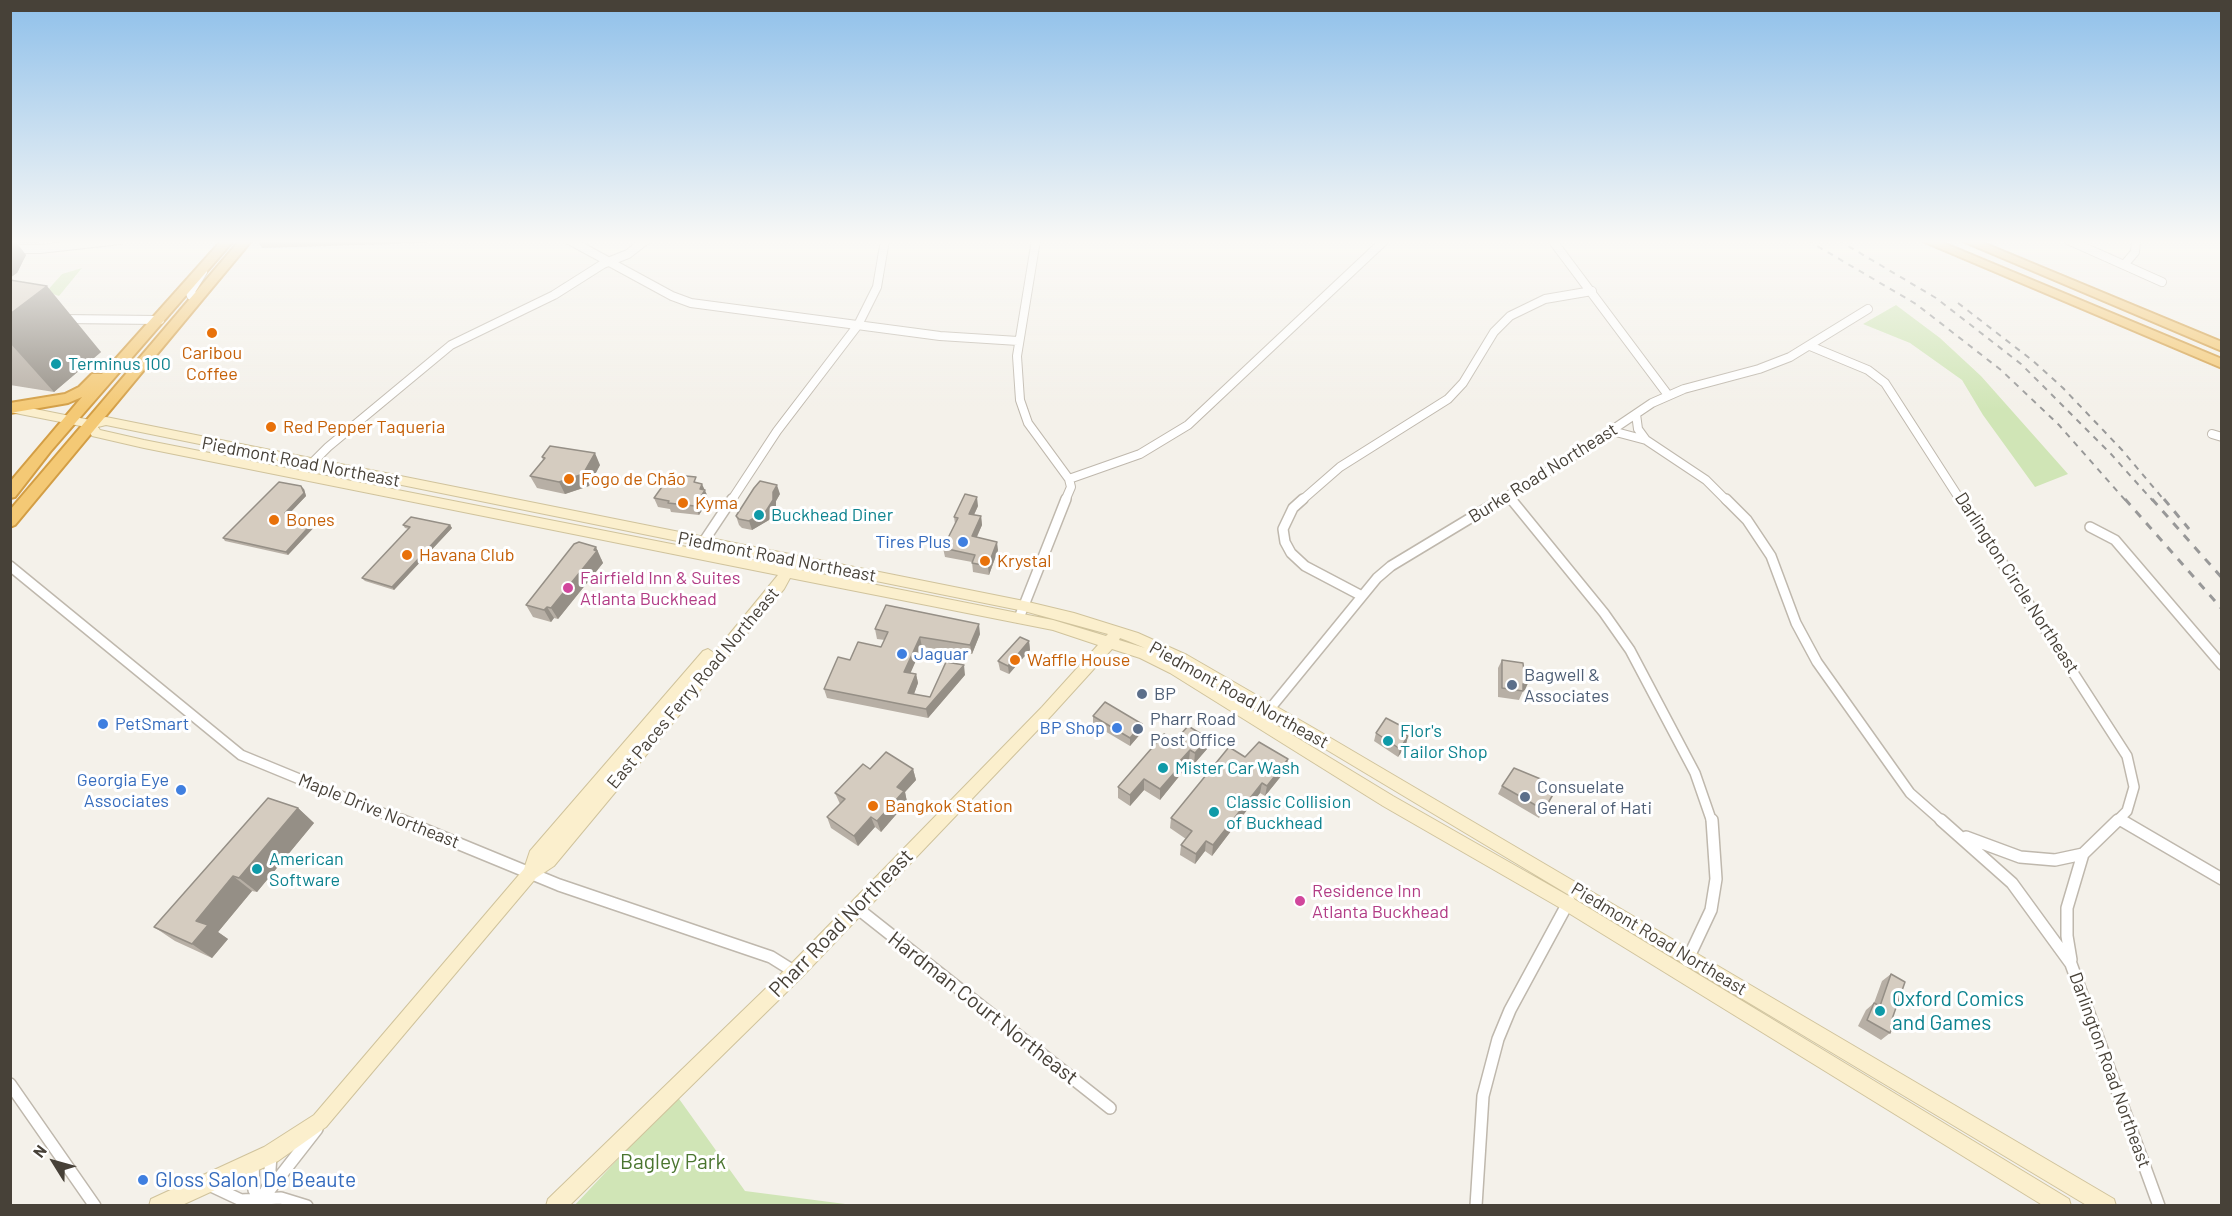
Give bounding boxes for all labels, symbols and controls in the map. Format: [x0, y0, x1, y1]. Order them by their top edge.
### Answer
marker: Caribou Coffee [205, 326, 219, 340]
place label: Caribou Coffee [182, 342, 242, 385]
place label: Terminus 100 [68, 353, 171, 375]
marker: Terminus 100 [49, 357, 63, 371]
place label: Red Pepper Taqueria [283, 416, 445, 438]
street label: Burke Road Northeast [1465, 418, 1621, 528]
marker: Red Pepper Taqueria [264, 420, 278, 434]
street label: Piedmont Road Northeast [200, 432, 402, 492]
place label: Fogo de Chão [581, 468, 686, 490]
marker: Fogo de Chão [562, 472, 576, 486]
street label: Darlington Circle Northeast [1950, 488, 2084, 678]
place label: Kyma [695, 492, 738, 514]
marker: Kyma [676, 496, 690, 510]
place label: Buckhead Diner [771, 504, 893, 526]
marker: Buckhead Diner [752, 508, 766, 522]
place label: Bones [286, 509, 335, 531]
marker: Bones [267, 513, 281, 527]
street label: Piedmont Road Northeast [676, 527, 878, 587]
place label: Tires Plus [875, 531, 951, 553]
marker: Tires Plus [956, 535, 970, 549]
place label: Havana Club [419, 544, 514, 566]
marker: Havana Club [400, 548, 414, 562]
place label: Krystal [997, 550, 1051, 572]
marker: Krystal [978, 554, 992, 568]
place label: Fairfield Inn & Suites Atlanta Buckhead [580, 567, 740, 610]
marker: Fairfield Inn & Suites Atlanta Buckhead [561, 581, 575, 595]
street label: East Paces Ferry Road Northeast [602, 583, 784, 793]
street label: Piedmont Road Northeast [1146, 637, 1332, 753]
place label: Jaguar [914, 643, 969, 665]
marker: Jaguar [895, 647, 909, 661]
place label: Waffle House [1027, 649, 1130, 671]
marker: Waffle House [1008, 653, 1022, 667]
place label: Bagwell & Associates [1524, 664, 1609, 706]
marker: Bagwell & Associates [1505, 678, 1519, 692]
place label: BP [1154, 683, 1176, 705]
marker: BP [1135, 687, 1149, 701]
place label: Pharr Road Post Office [1150, 708, 1236, 750]
place label: PetSmart [115, 713, 189, 735]
marker: PetSmart [96, 717, 110, 731]
place label: BP Shop [1040, 717, 1105, 739]
place label: Flor's Tailor Shop [1400, 720, 1488, 762]
marker: BP Shop [1110, 721, 1124, 735]
marker: Pharr Road Post Office [1131, 722, 1145, 736]
marker: Flor's Tailor Shop [1381, 734, 1395, 748]
place label: Mister Car Wash [1175, 757, 1300, 779]
marker: Mister Car Wash [1156, 761, 1170, 775]
place label: Georgia Eye Associates [77, 769, 169, 812]
street label: Maple Drive Northeast [295, 769, 463, 853]
place label: Consuelate General of Hati [1537, 776, 1652, 818]
marker: Georgia Eye Associates [174, 783, 188, 797]
marker: Consuelate General of Hati [1518, 790, 1532, 804]
place label: Classic Collision of Buckhead [1226, 791, 1351, 834]
place label: Bangkok Station [885, 795, 1013, 817]
marker: Bangkok Station [866, 799, 880, 813]
marker: Classic Collision of Buckhead [1207, 805, 1221, 819]
street label: Pharr Road Northeast [764, 844, 918, 1002]
place label: American Software [269, 848, 344, 890]
marker: American Software [250, 862, 264, 876]
street label: Piedmont Road Northeast [1567, 878, 1751, 1000]
place label: Residence Inn Atlanta Buckhead [1312, 880, 1449, 922]
marker: Residence Inn Atlanta Buckhead [1293, 894, 1307, 908]
street label: Hardman Court Northeast [883, 926, 1083, 1090]
street label: Darlington Road Northeast [2065, 969, 2155, 1171]
place label: Oxford Comics and Games [1892, 986, 2024, 1036]
marker: Oxford Comics and Games [1873, 1004, 1887, 1018]
north arrow [24, 1132, 84, 1192]
text: N [28, 1141, 50, 1161]
park label: Bagley Park [620, 1149, 726, 1175]
place label: Gloss Salon De Beaute [155, 1167, 356, 1193]
marker: Gloss Salon De Beaute [136, 1173, 150, 1187]

